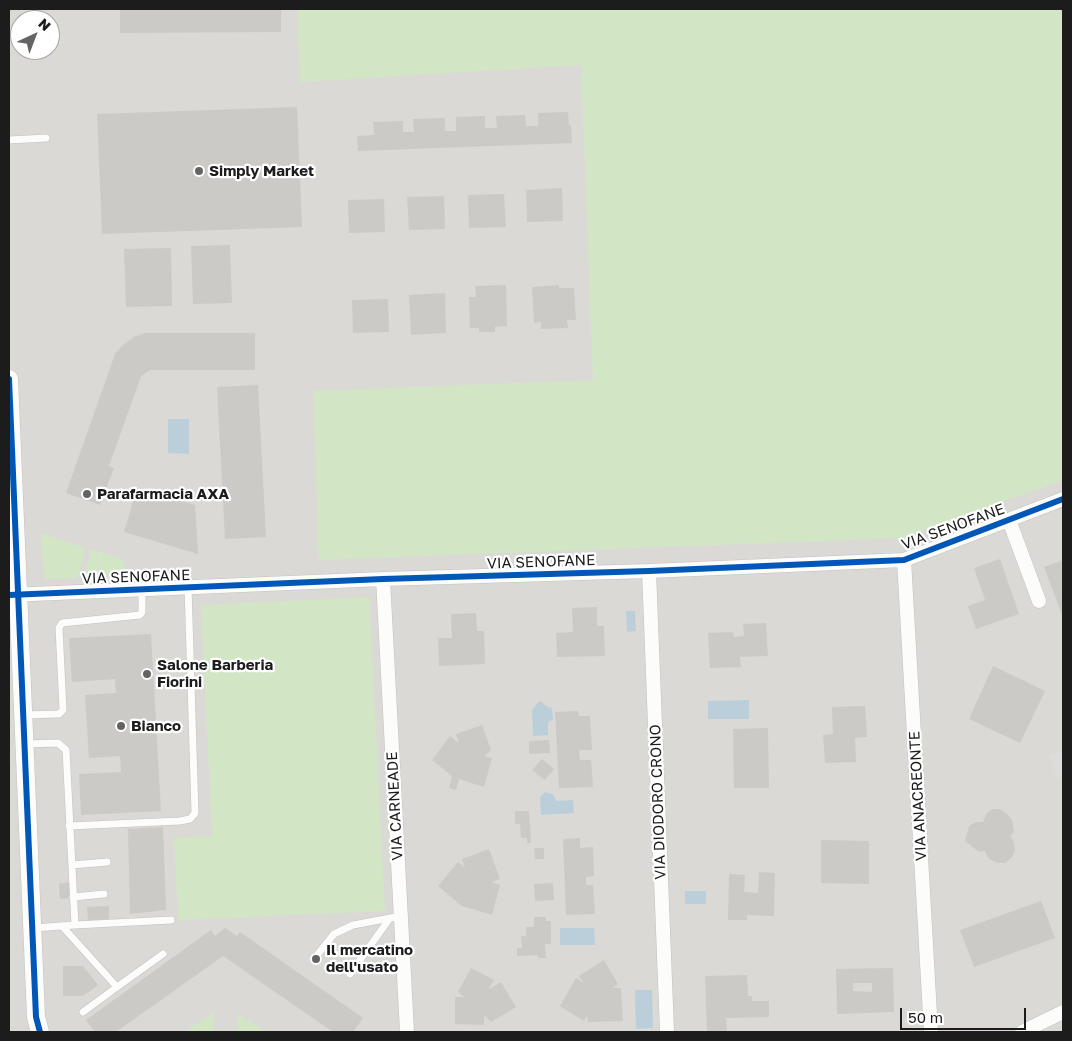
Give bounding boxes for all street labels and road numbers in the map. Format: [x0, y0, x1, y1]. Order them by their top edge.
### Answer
street label: VIA SENOFANE [899, 500, 1007, 554]
street label: VIA SENOFANE [487, 551, 595, 573]
street label: VIA SENOFANE [82, 566, 190, 588]
street label: VIA DIODORO CRONO [646, 724, 670, 880]
street label: VIA ANACREONTE [906, 731, 930, 861]
street label: VIA CARNEADE [383, 751, 407, 861]

